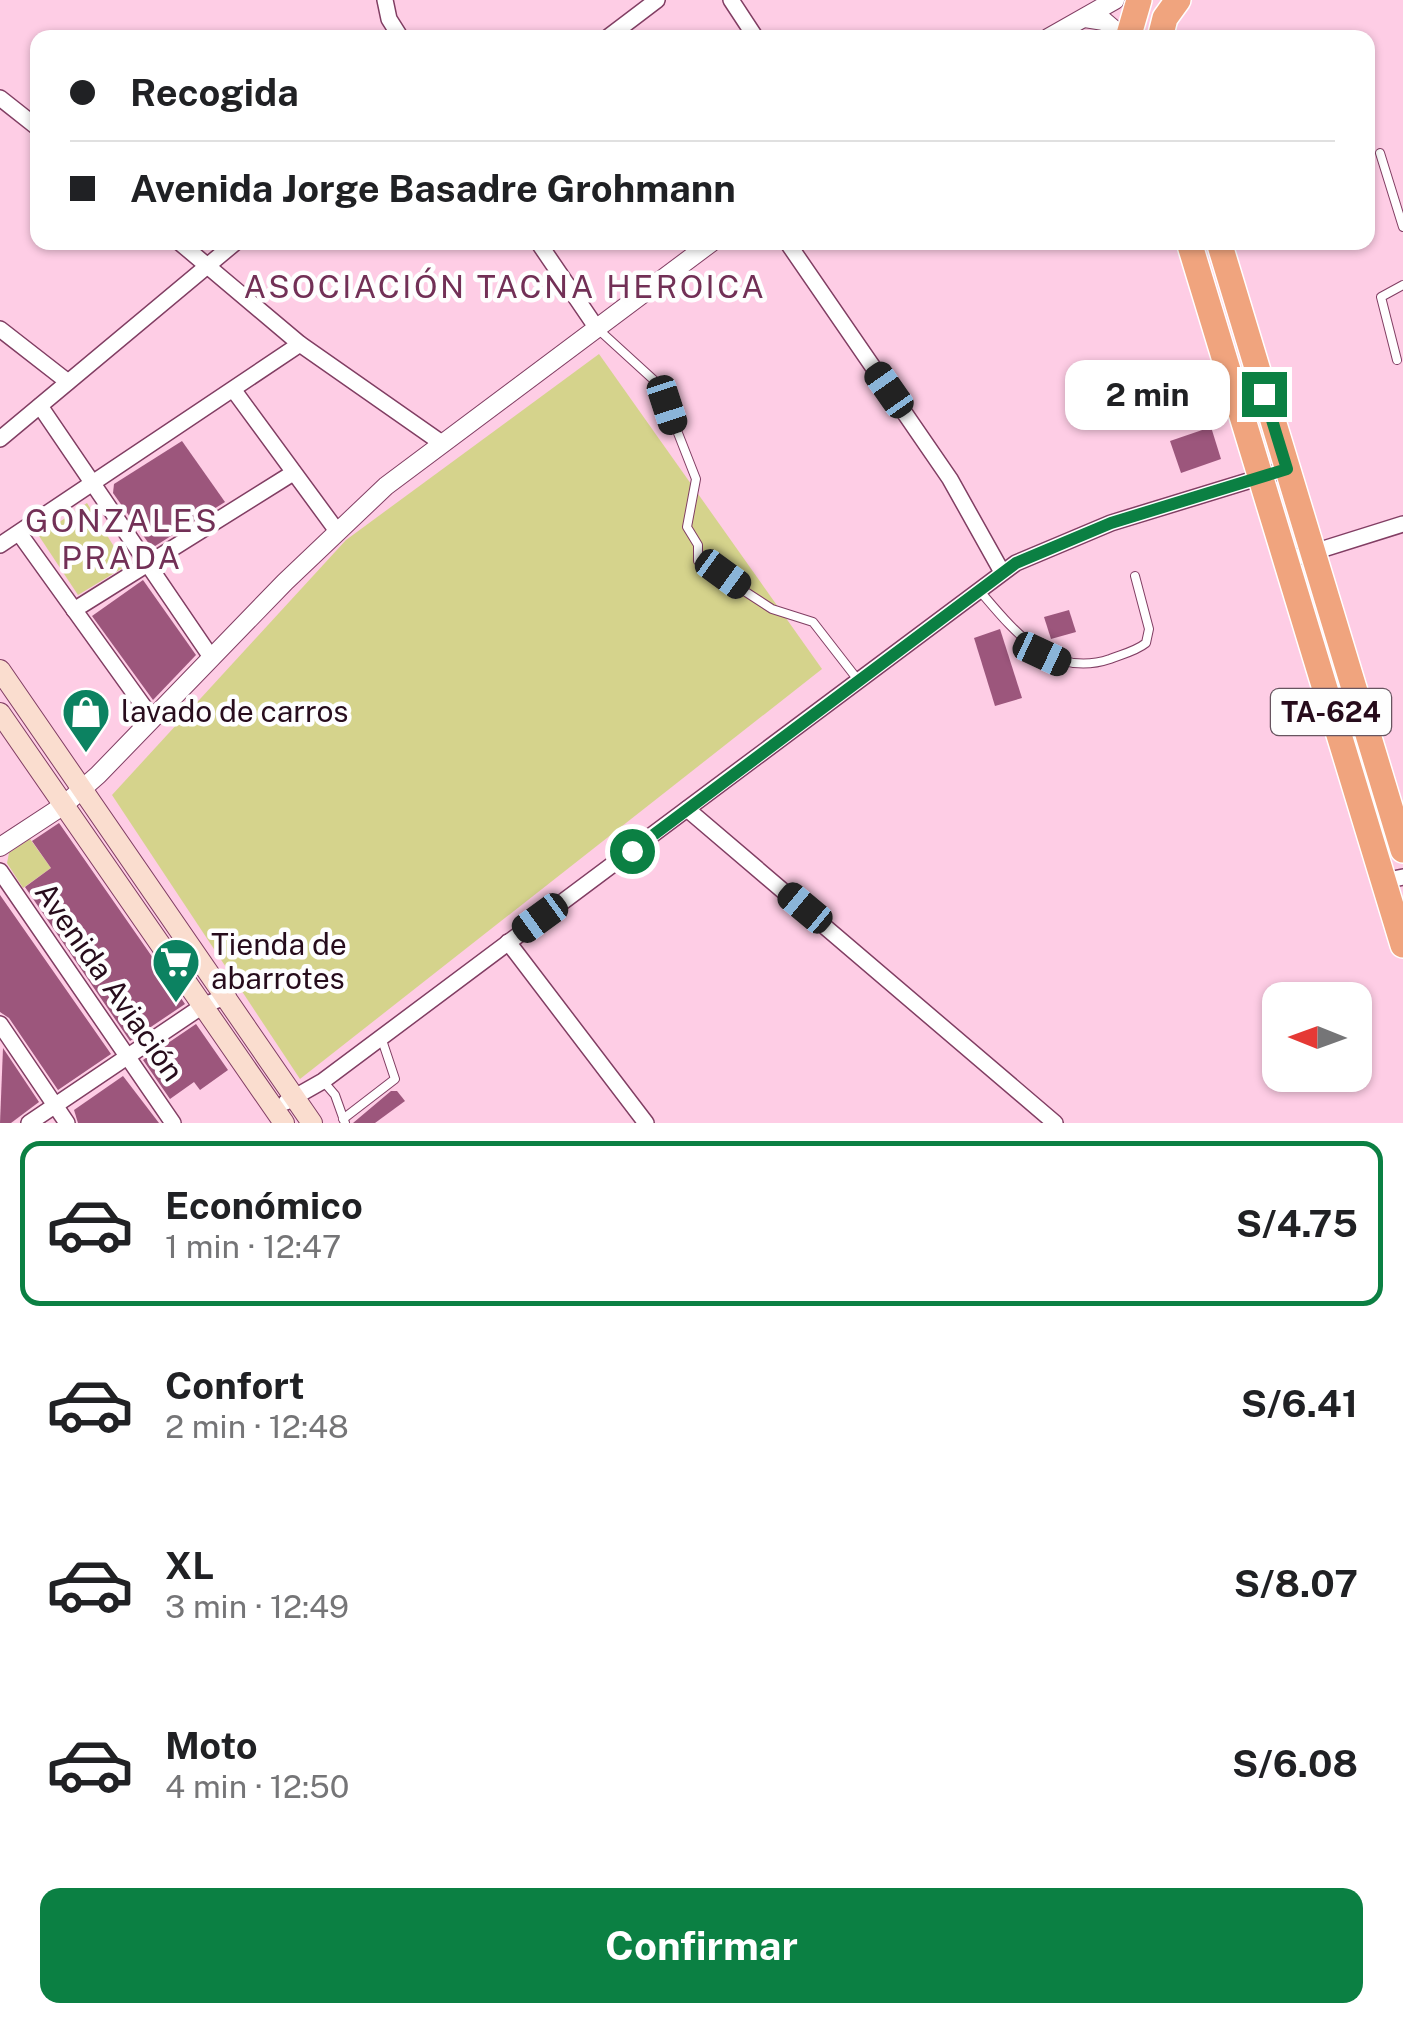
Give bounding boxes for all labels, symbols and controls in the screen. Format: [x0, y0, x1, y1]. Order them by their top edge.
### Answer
text: Recogida [130, 70, 299, 115]
text: Avenida Jorge Basadre Grohmann [130, 166, 736, 211]
district label: ASOCIACIÓN TACNA HEROICA [244, 267, 767, 305]
car [860, 357, 918, 423]
callout: 2 min [1064, 359, 1229, 429]
car [643, 372, 691, 438]
route end [1242, 372, 1287, 417]
text: 2 min [1106, 376, 1189, 413]
district label: GONZALES PRADA [25, 502, 219, 576]
car [690, 544, 756, 604]
car [1008, 628, 1076, 680]
shop icon: lavado de carros [60, 686, 112, 754]
road number: TA-624 [1271, 689, 1391, 735]
place label: lavado de carros [121, 693, 349, 729]
route start [610, 829, 655, 874]
street label: Avenida Aviación [28, 875, 192, 1088]
car [772, 877, 838, 939]
car [507, 888, 573, 948]
place label: Tienda de abarrotes [211, 926, 347, 996]
supermarket icon: Tienda de abarrotes [150, 936, 202, 1004]
north arrow [1262, 982, 1372, 1092]
map controls [1262, 982, 1372, 1092]
icon: car [45, 1179, 135, 1269]
text: Económico [165, 1183, 363, 1228]
text: S/4.75 [1236, 1201, 1358, 1246]
text: 1 min · 12:47 [165, 1228, 341, 1265]
icon: car [45, 1359, 135, 1449]
text: Confort [165, 1363, 305, 1408]
text: S/6.41 [1241, 1381, 1358, 1426]
text: 2 min · 12:48 [165, 1408, 349, 1445]
icon: car [45, 1539, 135, 1629]
text: XL [165, 1543, 214, 1588]
text: S/8.07 [1234, 1561, 1358, 1606]
text: 3 min · 12:49 [165, 1588, 349, 1625]
icon: car [45, 1719, 135, 1809]
text: Moto [165, 1723, 258, 1768]
text: S/6.08 [1232, 1741, 1358, 1786]
text: 4 min · 12:50 [165, 1768, 349, 1805]
button: Confirmar [40, 1888, 1363, 2003]

